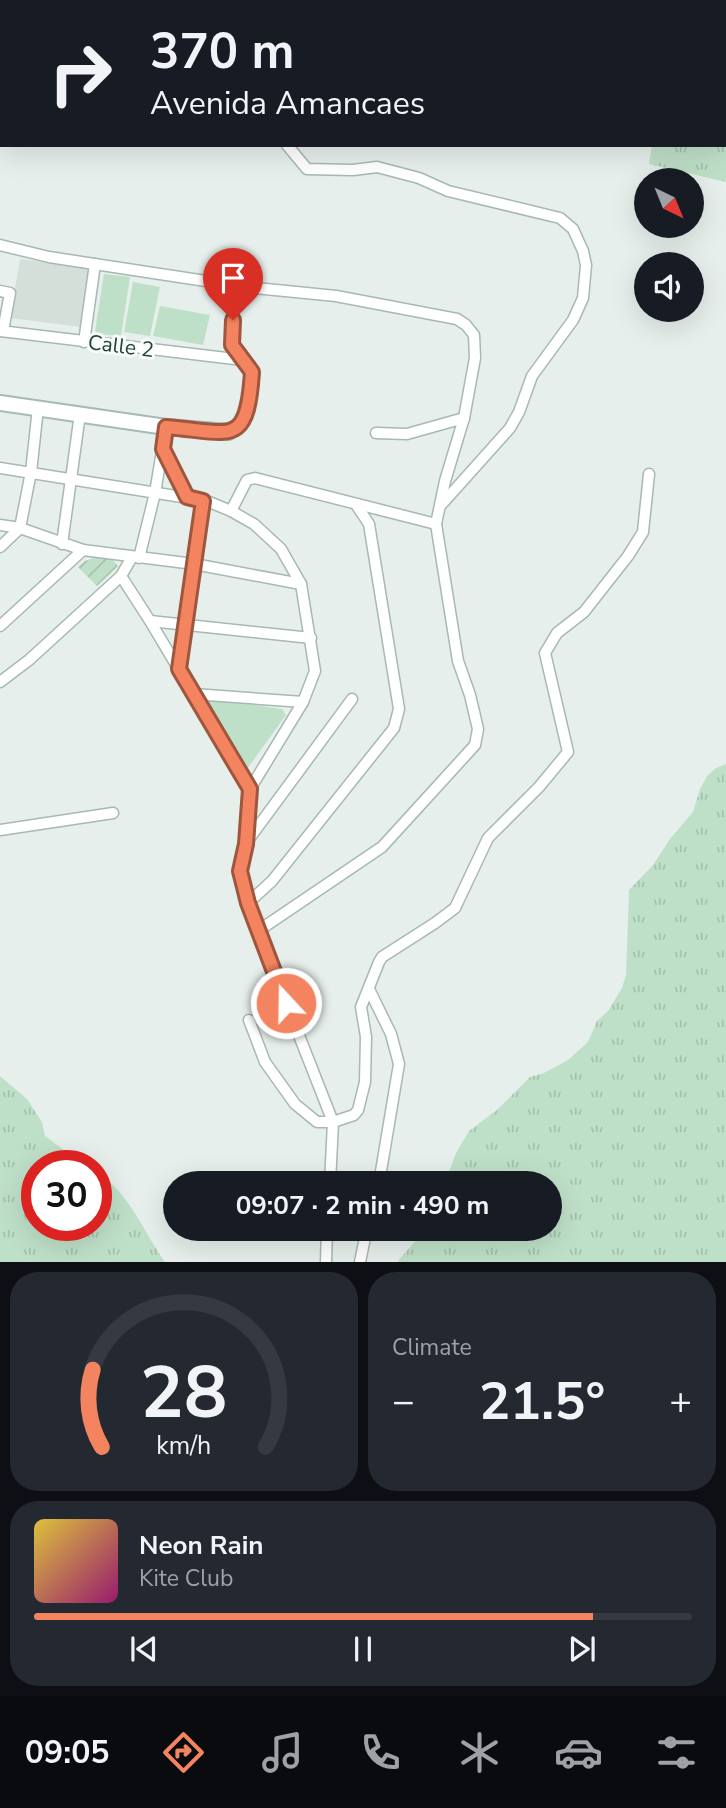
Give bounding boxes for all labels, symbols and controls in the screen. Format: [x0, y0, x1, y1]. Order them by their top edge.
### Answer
text: 370 m [150, 18, 294, 85]
icon: right [35, 28, 126, 119]
text: Avenida Amancaes [150, 82, 425, 125]
north arrow [634, 168, 704, 238]
map controls [634, 168, 704, 322]
pin [203, 248, 263, 320]
button: sound [634, 252, 704, 322]
icon: arrive [214, 259, 252, 297]
street label: Calle 2 [86, 328, 156, 364]
position arrow [249, 966, 323, 1040]
speed limit sign: 30 [21, 1150, 112, 1241]
text: 09:07 · 2 min · 490 m [236, 1188, 489, 1223]
text: Climate [392, 1332, 472, 1363]
text: 28 [140, 1344, 228, 1444]
text: 21.5° [479, 1366, 605, 1437]
text: − [392, 1376, 415, 1427]
text: + [669, 1376, 692, 1427]
text: km/h [156, 1429, 212, 1463]
text: Neon Rain [139, 1528, 264, 1563]
text: Kite Club [139, 1563, 233, 1594]
icon: previous [125, 1630, 163, 1668]
icon: pause [344, 1630, 382, 1668]
icon: next [563, 1630, 601, 1668]
icon: directions [159, 1728, 208, 1777]
icon: music [258, 1728, 307, 1777]
icon: phone [356, 1728, 405, 1777]
icon: climate [455, 1728, 504, 1777]
icon: car [554, 1728, 603, 1777]
icon: filters [652, 1728, 701, 1777]
text: 09:05 [25, 1731, 110, 1774]

